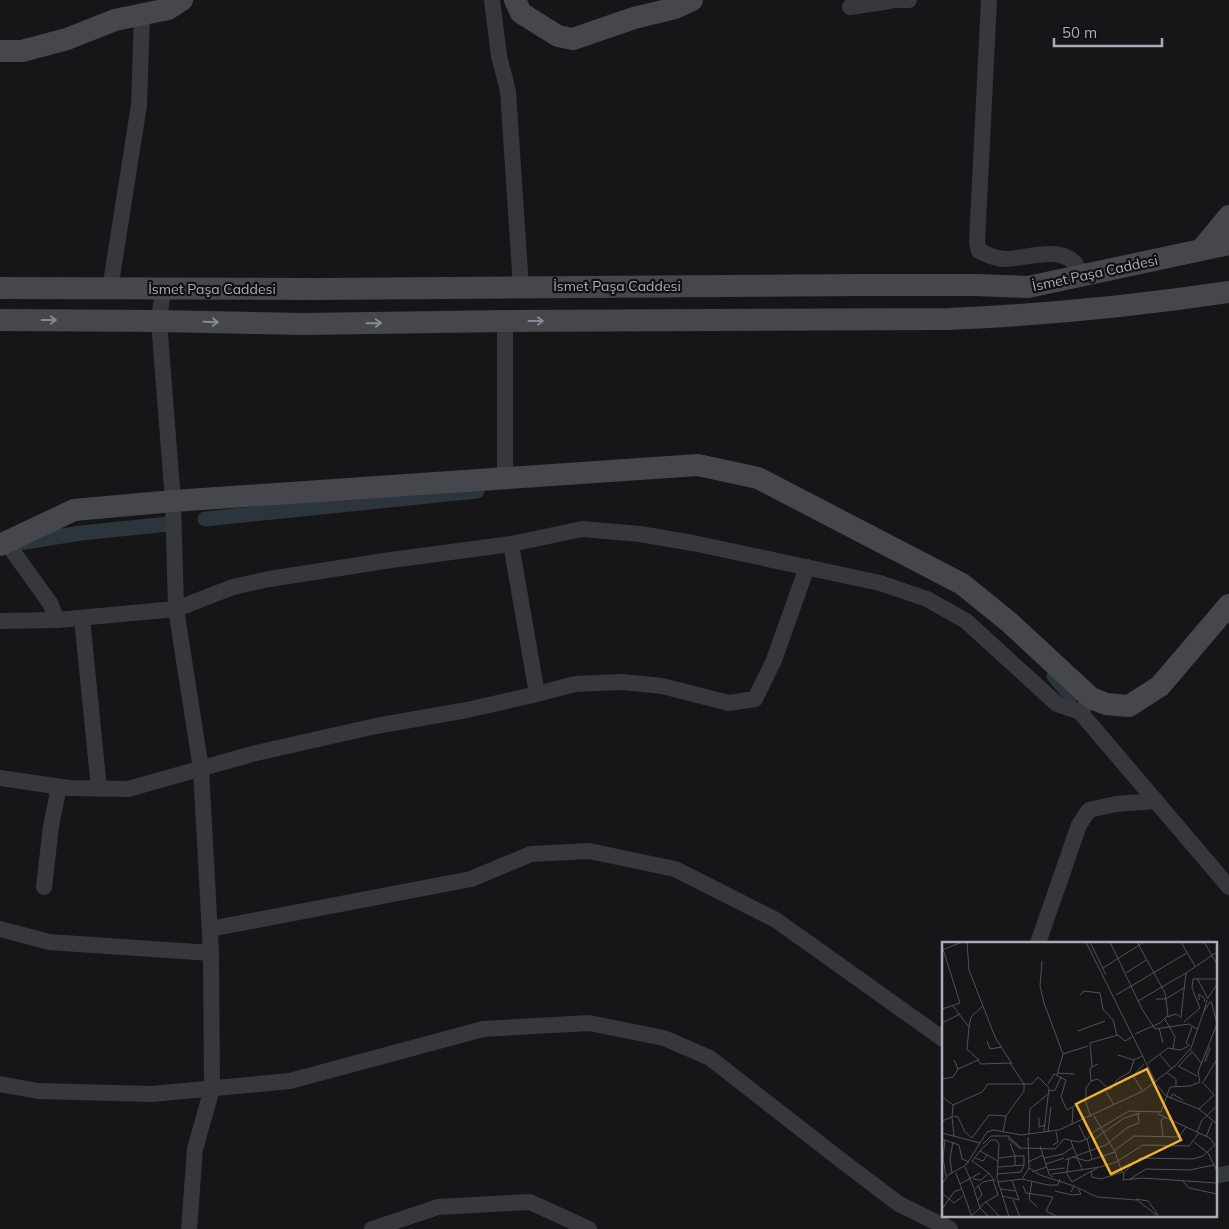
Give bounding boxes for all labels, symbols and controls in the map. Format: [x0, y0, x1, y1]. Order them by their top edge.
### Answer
scale bar [1054, 15, 1162, 47]
text: 50 m [1062, 23, 1097, 42]
street label: İsmet Paşa Caddesi [1031, 251, 1159, 295]
street label: İsmet Paşa Caddesi [553, 277, 681, 295]
street label: İsmet Paşa Caddesi [148, 280, 276, 298]
one-way arrow [40, 315, 56, 325]
one-way arrow [528, 316, 544, 326]
one-way arrow [202, 317, 219, 327]
one-way arrow [365, 318, 381, 328]
inset map [942, 942, 1216, 1216]

